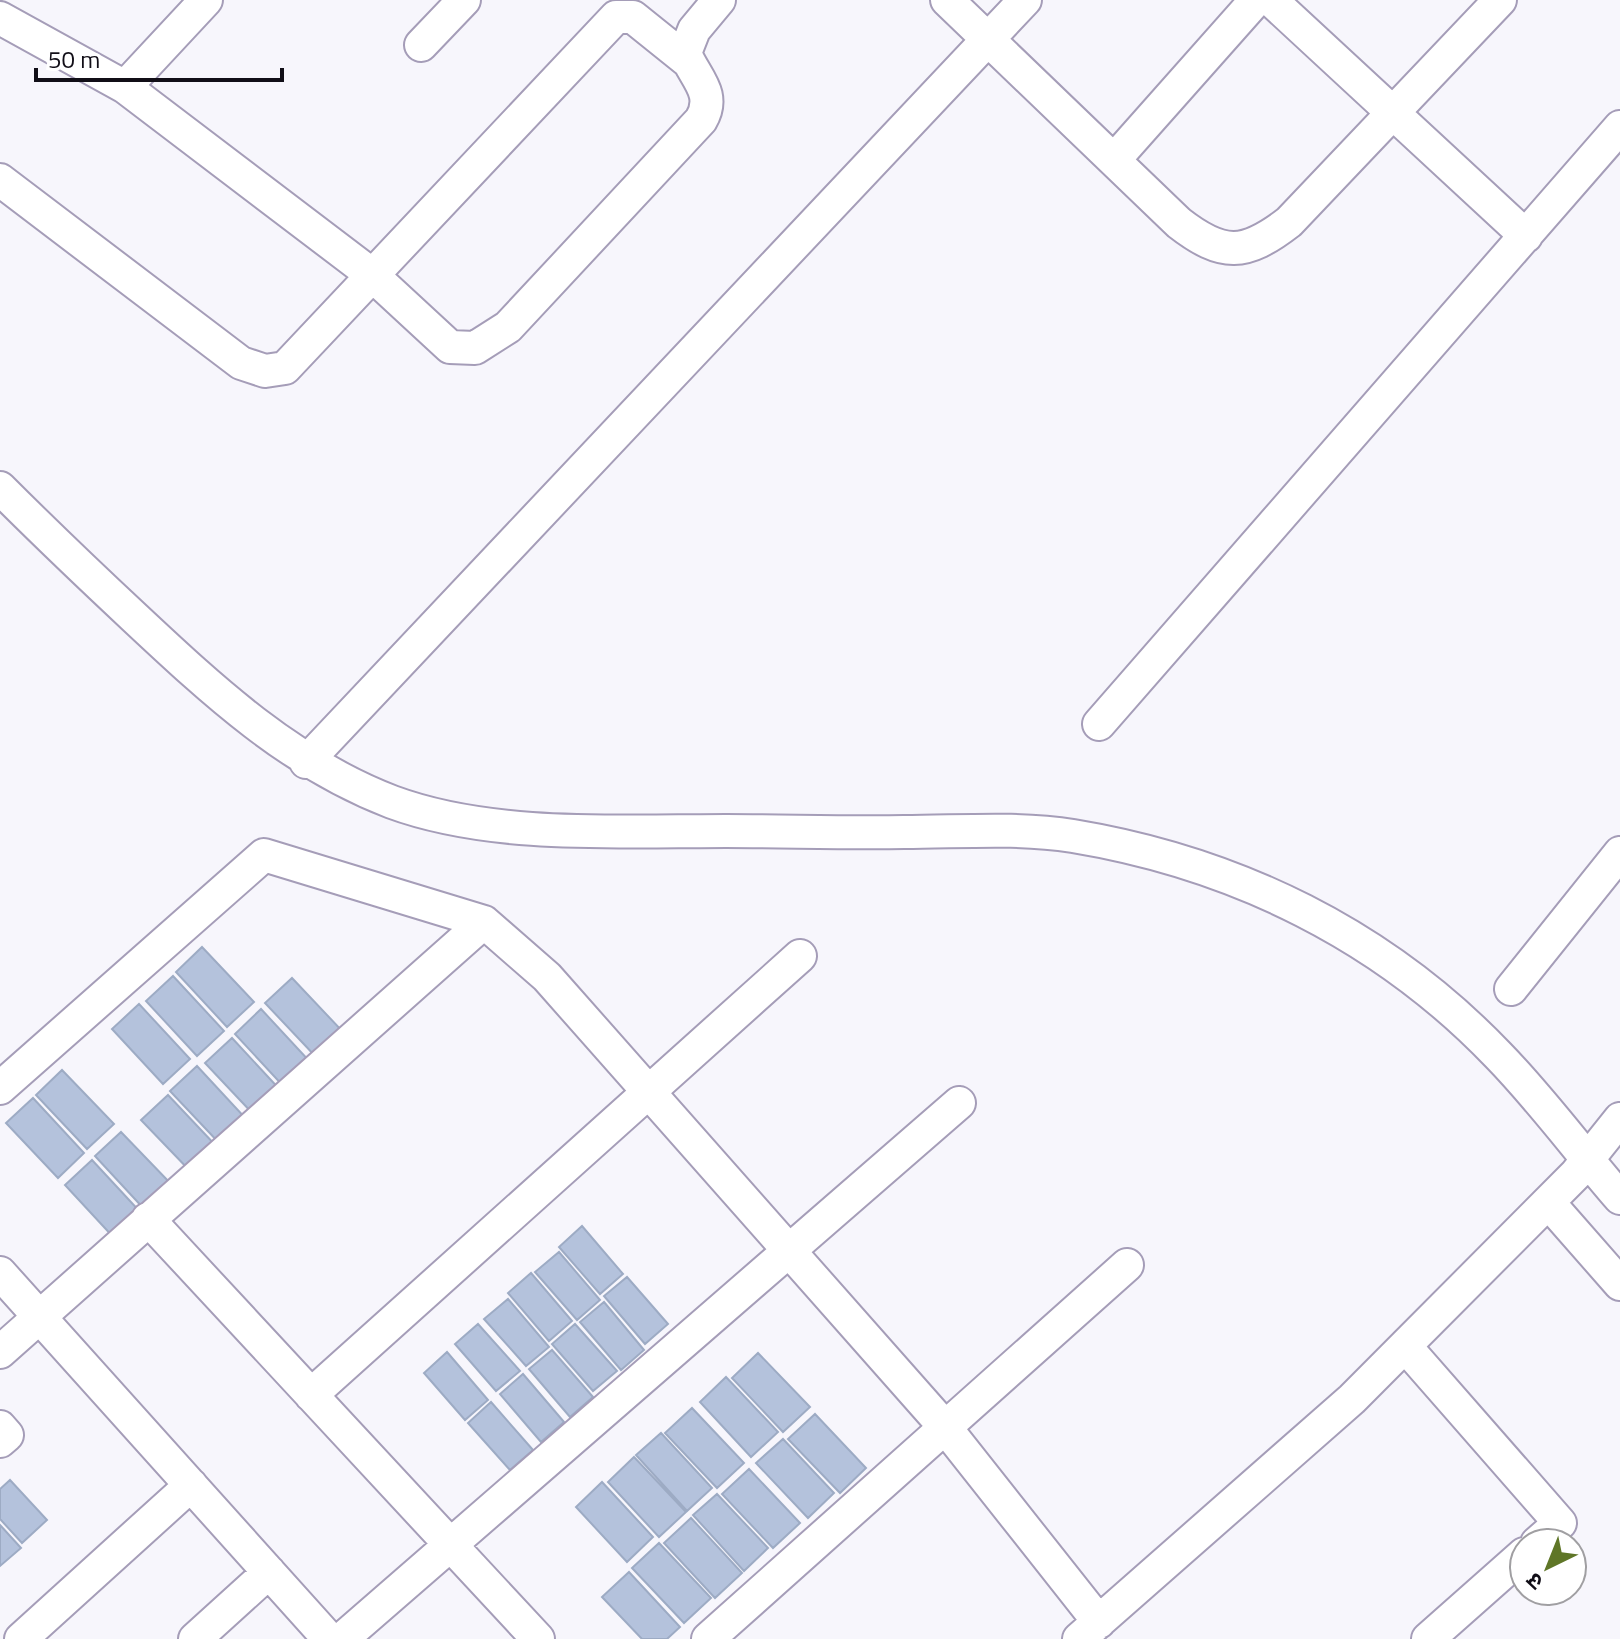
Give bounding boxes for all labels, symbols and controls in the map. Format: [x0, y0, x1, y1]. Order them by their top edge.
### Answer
scale bar [36, 32, 282, 82]
text: 50 m [48, 41, 100, 77]
north arrow [1508, 1527, 1588, 1607]
text: उ [1517, 1564, 1551, 1598]

